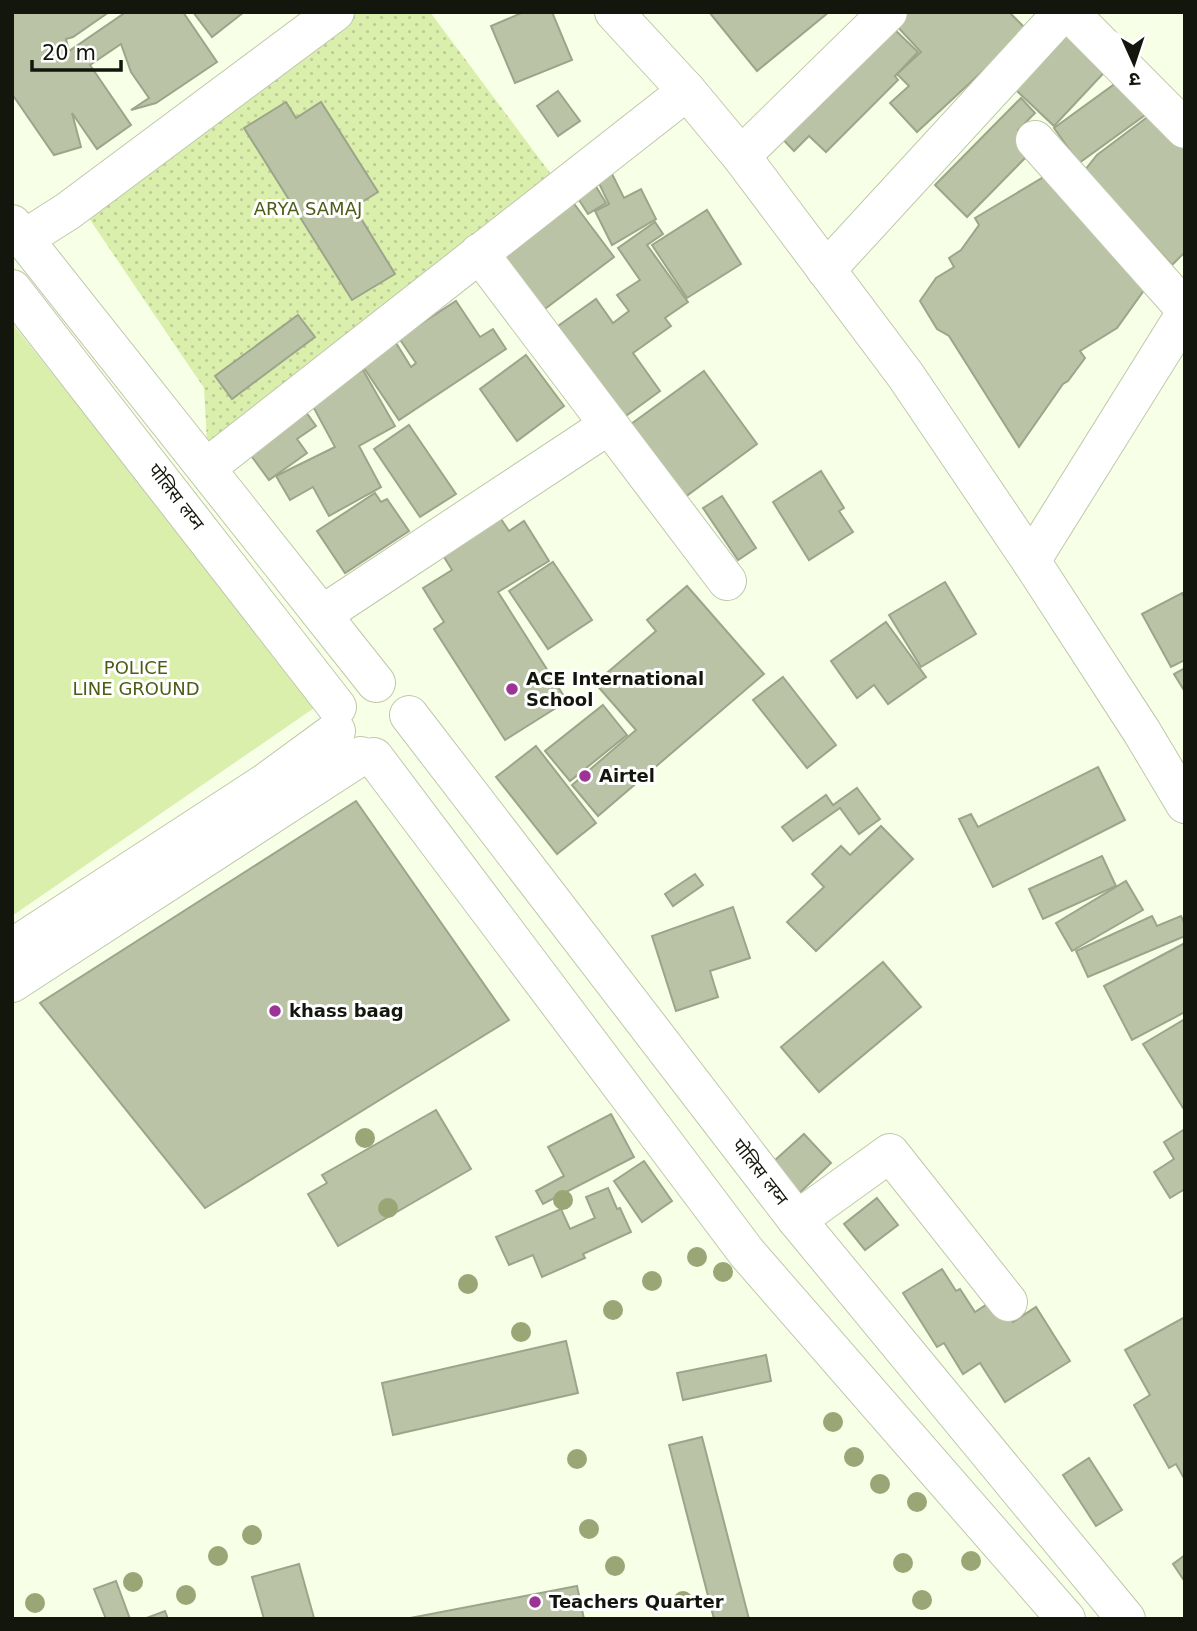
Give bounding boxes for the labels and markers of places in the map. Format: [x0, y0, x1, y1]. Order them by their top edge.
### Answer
place label: ACE International School [526, 668, 704, 710]
marker: ACE International School [504, 681, 520, 697]
place label: Airtel [599, 765, 655, 786]
marker: Airtel [577, 768, 593, 784]
place label: khass baag [289, 1000, 404, 1021]
marker: khass baag [267, 1003, 283, 1019]
place label: Teachers Quarter [549, 1591, 724, 1612]
marker: Teachers Quarter [527, 1594, 543, 1610]

